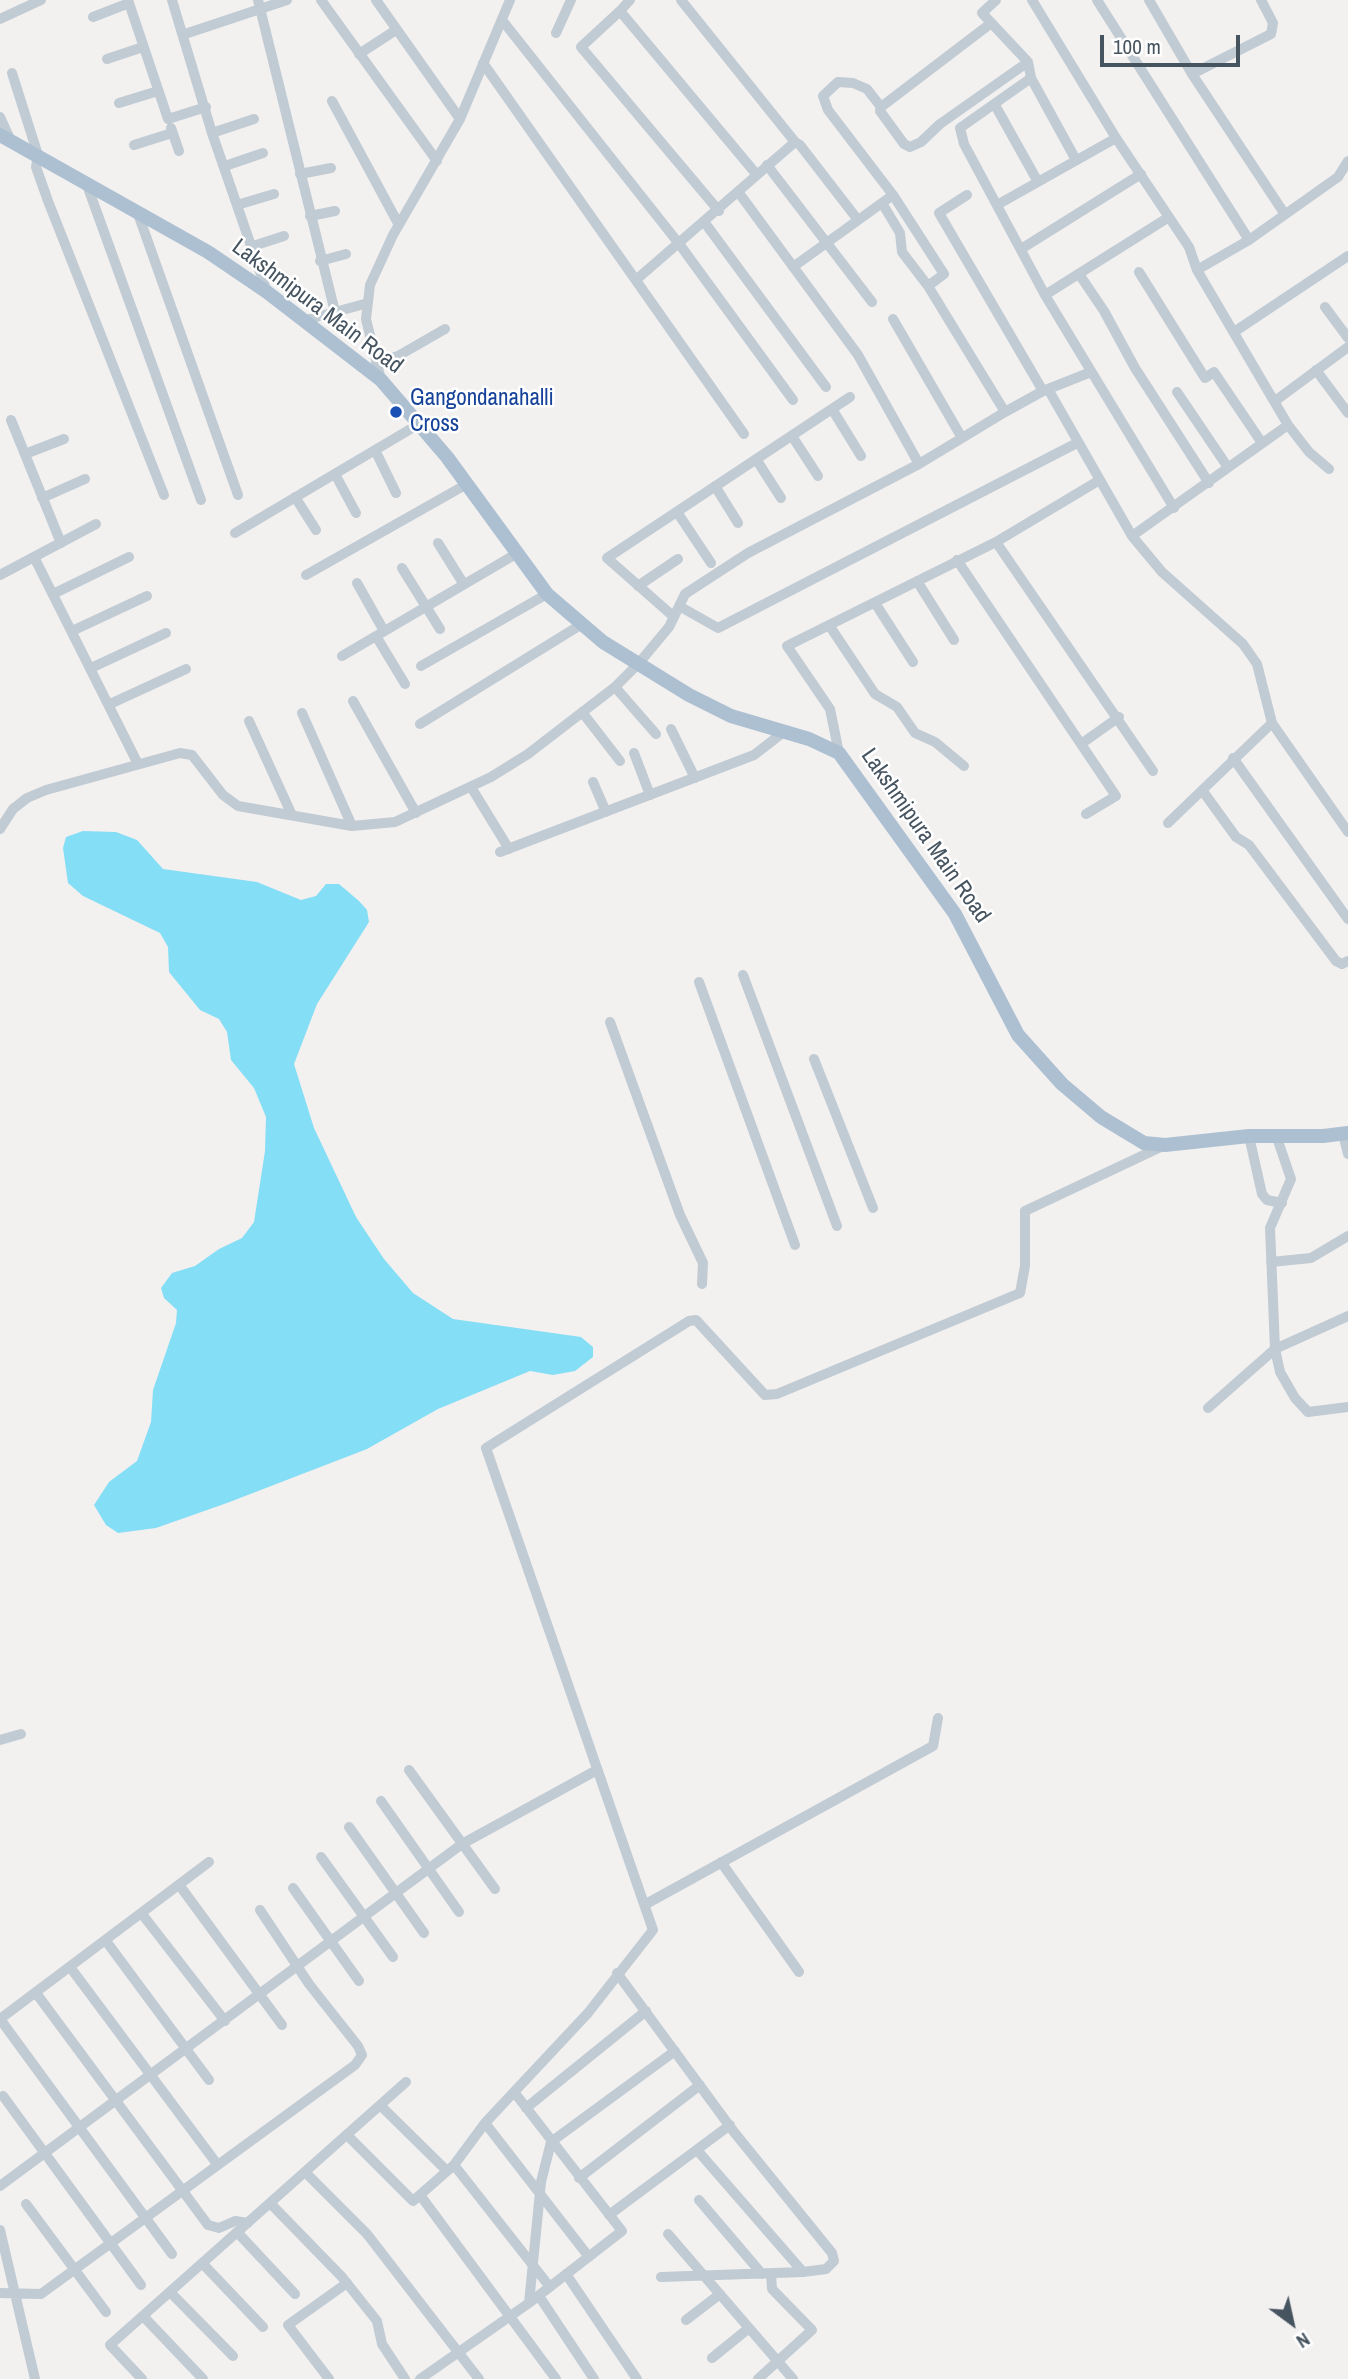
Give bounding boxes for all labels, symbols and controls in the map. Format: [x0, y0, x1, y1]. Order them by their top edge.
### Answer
scale bar [1103, 21, 1243, 65]
text: 100 m [1113, 32, 1161, 61]
street label: Lakshmipura Main Road [226, 234, 408, 380]
place label: Gangondanahalli Cross [410, 385, 554, 439]
marker: Gangondanahalli Cross [388, 404, 404, 420]
street label: Lakshmipura Main Road [854, 744, 996, 928]
north arrow [1257, 2288, 1327, 2358]
text: N [1292, 2327, 1315, 2355]

